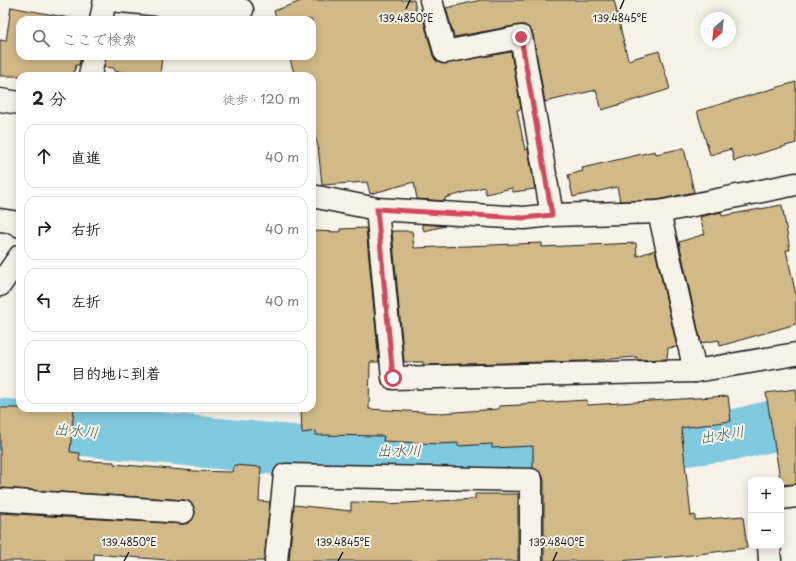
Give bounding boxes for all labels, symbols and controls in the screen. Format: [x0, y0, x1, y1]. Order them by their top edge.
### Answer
text: 139.4850°E [378, 10, 434, 25]
text: 139.4845°E [593, 10, 647, 25]
north arrow [700, 12, 736, 48]
search box [16, 16, 316, 60]
icon: search [30, 27, 52, 49]
text: ここで検索 [62, 27, 137, 50]
route end [512, 28, 530, 46]
text: 2 分 [32, 85, 66, 111]
text: 徒歩 · 120 m [223, 89, 300, 108]
icon: ahead [33, 145, 55, 167]
text: 直進 [71, 145, 101, 168]
text: 40 m [265, 147, 299, 166]
icon: right [33, 217, 55, 239]
text: 右折 [71, 217, 101, 240]
text: 40 m [265, 219, 299, 238]
icon: left [33, 289, 55, 311]
text: 左折 [71, 289, 101, 312]
text: 40 m [265, 291, 299, 310]
icon: arrive [33, 361, 55, 383]
text: 目的地に到着 [71, 361, 161, 384]
route start [384, 369, 402, 387]
water label: 出水川 [53, 416, 100, 443]
water label: 出水川 [698, 419, 746, 448]
water label: 出水川 [376, 438, 422, 461]
map controls [748, 477, 784, 549]
button: + [748, 477, 784, 513]
button: − [748, 513, 784, 549]
text: 139.4850°E [101, 534, 157, 549]
text: 139.4845°E [316, 534, 370, 549]
text: 139.4840°E [529, 534, 585, 549]

